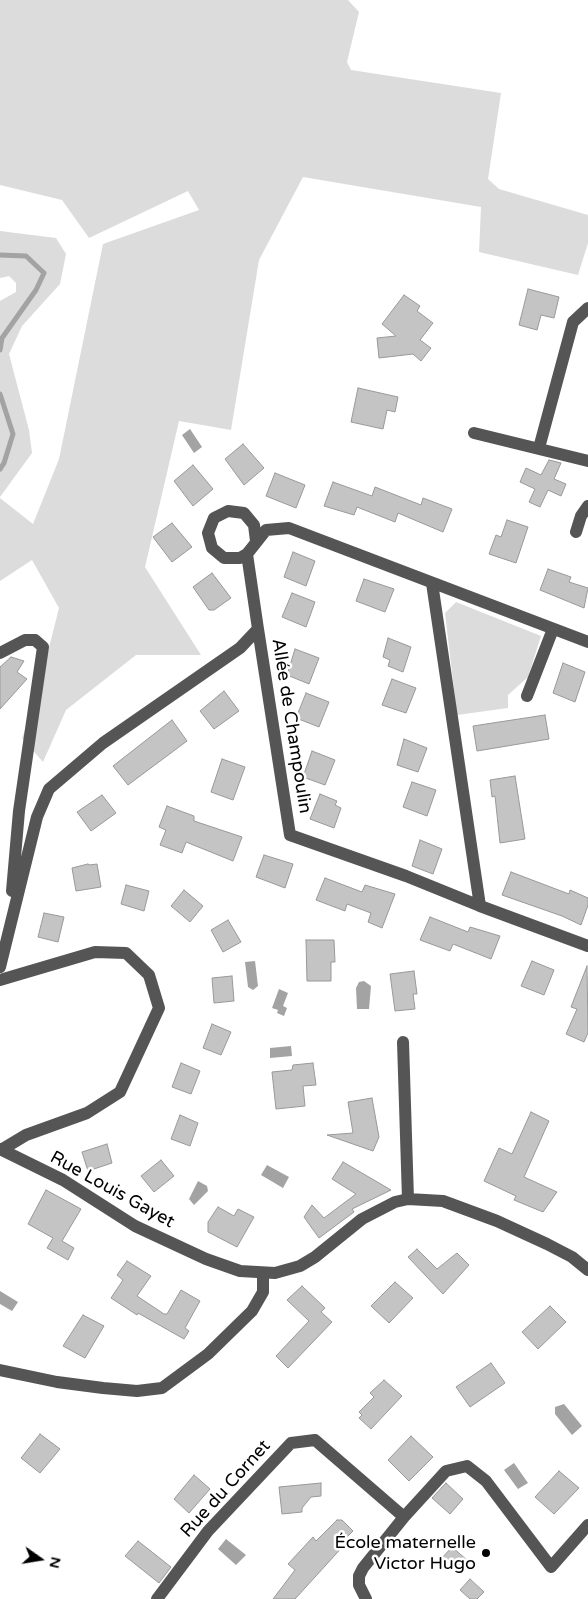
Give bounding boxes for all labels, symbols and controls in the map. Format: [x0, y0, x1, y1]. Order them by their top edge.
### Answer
street label: Allée de Champoulin [266, 637, 316, 815]
street label: Rue Louis Gayet [46, 1147, 178, 1233]
street label: Rue du Cornet [177, 1436, 275, 1542]
place label: École maternelle Victor Hugo [334, 1532, 476, 1575]
north arrow [15, 1534, 65, 1584]
marker: École maternelle Victor Hugo [480, 1547, 492, 1559]
text: N [46, 1555, 65, 1570]

